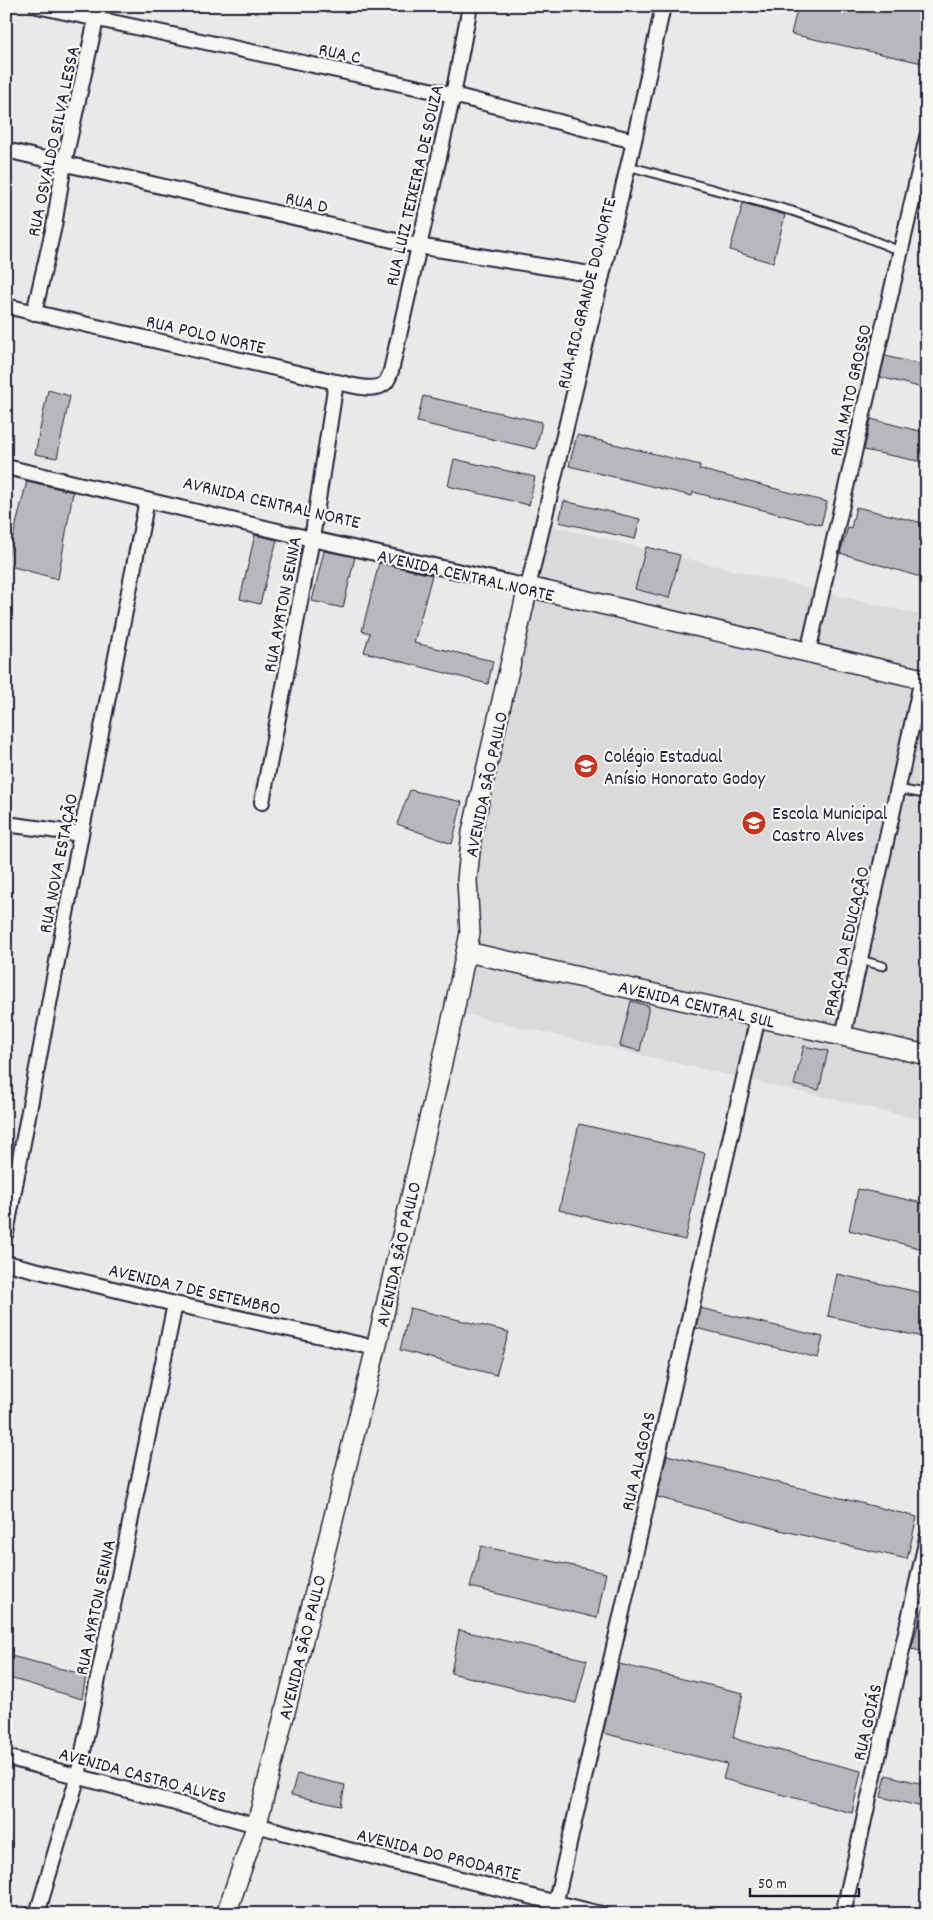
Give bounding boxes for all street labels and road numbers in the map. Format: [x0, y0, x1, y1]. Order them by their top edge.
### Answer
street label: RUA C [316, 38, 363, 73]
street label: RUA OSVALDO SILVA LESSA [22, 44, 89, 240]
street label: RUA LUIZ TEIXEIRA DE SOUZA [380, 82, 453, 289]
street label: RUA D [282, 186, 330, 222]
street label: RUA RIO GRANDE DO NORTE [552, 195, 625, 392]
street label: RUA POLO NORTE [143, 310, 268, 363]
street label: RUA MATO GROSSO [824, 322, 881, 460]
street label: AVRNIDA CENTRAL NORTE [180, 471, 363, 538]
street label: RUA AYRTON SENNA [258, 534, 311, 675]
street label: AVENIDA CENTRAL NORTE [374, 544, 557, 611]
street label: AVENIDA SÃO PAULO [460, 709, 517, 860]
street label: RUA NOVA ESTAÇÃO [34, 791, 87, 936]
street label: PRAÇA DA EDUCAÇÃO [818, 864, 879, 1019]
street label: AVENIDA CENTRAL SUL [615, 975, 777, 1038]
street label: AVENIDA SÃO PAULO [371, 1180, 430, 1330]
street label: AVENIDA 7 DE SETEMBRO [105, 1258, 283, 1324]
street label: RUA ALAGOAS [616, 1410, 665, 1514]
street label: RUA AYRTON SENNA [70, 1537, 125, 1678]
street label: AVENIDA SÃO PAULO [273, 1573, 335, 1723]
street label: RUA GOIÁS [848, 1682, 891, 1764]
street label: AVENIDA CASTRO ALVES [55, 1742, 229, 1813]
street label: AVENIDA DO PRODARTE [354, 1823, 523, 1890]

